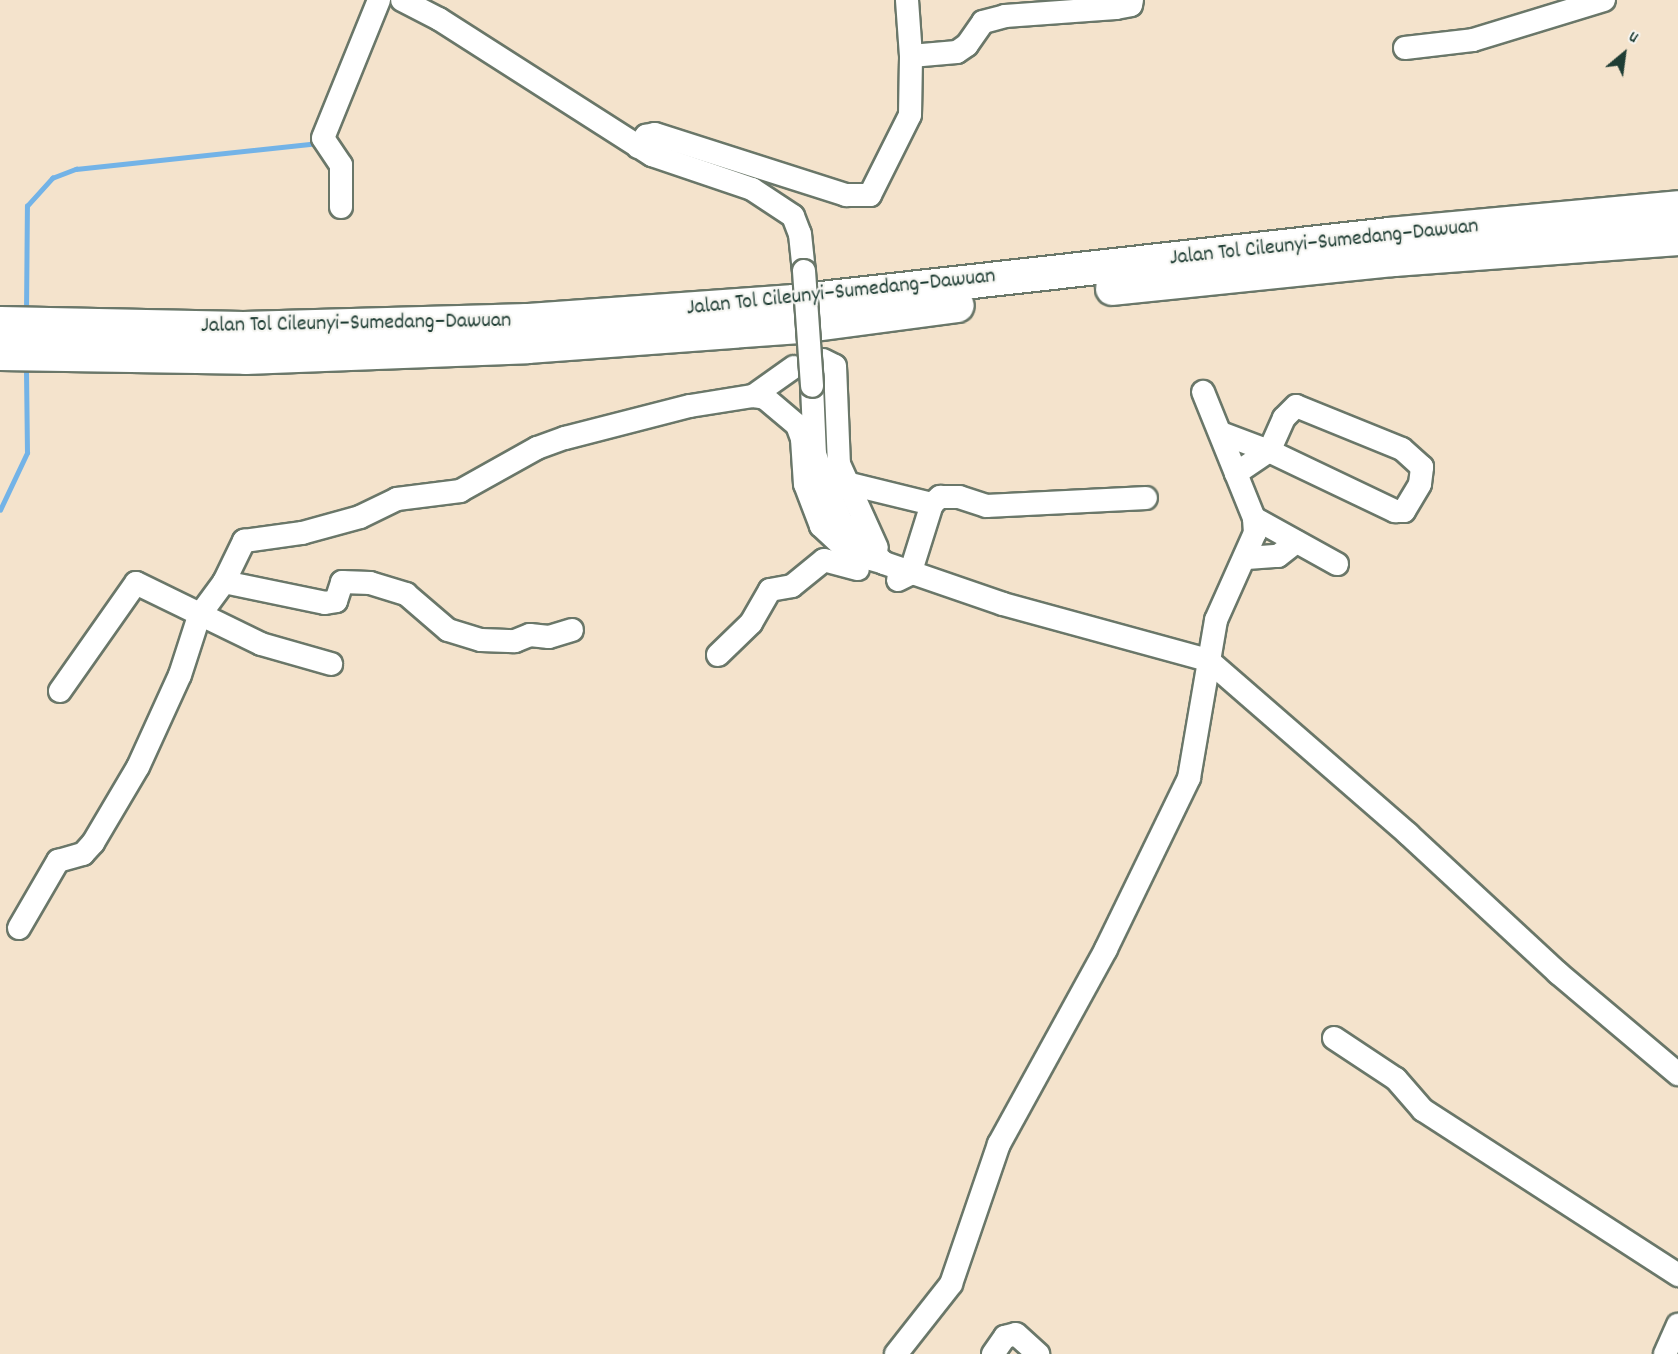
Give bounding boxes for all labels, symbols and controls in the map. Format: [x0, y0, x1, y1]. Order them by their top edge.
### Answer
north arrow [1594, 24, 1654, 84]
text: U [1624, 26, 1642, 50]
street label: Jalan Tol Cileunyi–Sumedang–Dawuan [1168, 214, 1480, 272]
street label: Jalan Tol Cileunyi–Sumedang–Dawuan [685, 264, 997, 322]
street label: Jalan Tol Cileunyi–Sumedang–Dawuan [201, 308, 511, 340]

